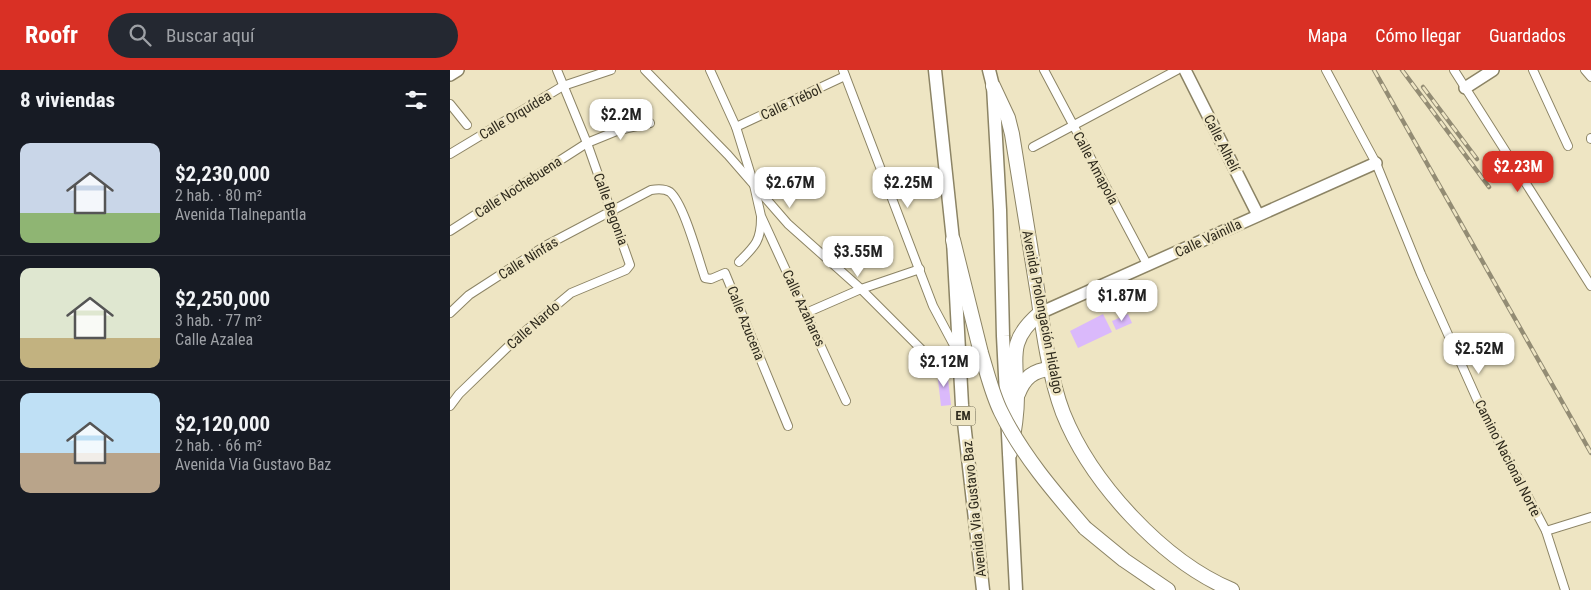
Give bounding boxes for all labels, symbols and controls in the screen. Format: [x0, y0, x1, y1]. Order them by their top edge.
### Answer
search box [108, 13, 458, 58]
text: Roofr [25, 21, 78, 49]
icon: search [126, 21, 154, 49]
text: Buscar aquí [166, 24, 254, 47]
text: Mapa [1308, 25, 1347, 46]
text: Cómo llegar [1375, 25, 1461, 46]
text: Guardados [1489, 25, 1566, 46]
street label: Calle Trébol [758, 81, 824, 123]
icon: filters [402, 86, 430, 114]
street label: Calle Orquídea [476, 87, 554, 143]
text: 8 viviendas [20, 88, 115, 112]
pin: $2.2M [586, 98, 656, 141]
text: $2.2M [600, 105, 642, 124]
street label: Calle Alhelí [1201, 112, 1244, 175]
street label: Calle Amapola [1070, 129, 1122, 207]
pin: $2.23M [1477, 150, 1559, 193]
street label: Calle Nochebuena [472, 153, 564, 221]
text: $2.23M [1493, 157, 1543, 176]
text: $2,230,000 [175, 162, 270, 186]
icon: home [60, 163, 120, 223]
pin: $2.67M [749, 166, 831, 209]
pin: $2.25M [867, 166, 949, 209]
street label: Calle Begonia [591, 171, 631, 247]
text: $2.67M [765, 173, 815, 192]
text: $2.25M [883, 173, 933, 192]
text: 2 hab. · 80 m² [175, 186, 262, 205]
text: Avenida Tlalnepantla [175, 205, 306, 224]
street label: Calle Vainilla [1172, 216, 1244, 260]
street label: Avenida Prolongación Hidalgo [1019, 229, 1067, 395]
street label: Calle Ninfas [495, 233, 561, 283]
pin: $3.55M [817, 236, 899, 278]
text: $3.55M [833, 242, 883, 261]
street label: Calle Azahares [779, 267, 829, 349]
pin: $1.87M [1081, 280, 1163, 322]
street label: Calle Azucena [724, 284, 768, 362]
text: $1.87M [1097, 286, 1147, 305]
text: $2,250,000 [175, 287, 270, 311]
icon: home [60, 288, 120, 348]
street label: Calle Nardo [503, 298, 563, 352]
text: 3 hab. · 77 m² [175, 311, 262, 330]
text: Calle Azalea [175, 330, 253, 349]
pin: $2.52M [1438, 332, 1520, 375]
text: $2.52M [1454, 339, 1504, 358]
pin: $2.12M [903, 346, 985, 388]
text: $2.12M [919, 352, 969, 371]
street label: Camino Nacional Norte [1472, 397, 1544, 519]
road number: EM [950, 406, 976, 426]
text: $2,120,000 [175, 412, 270, 436]
icon: home [60, 413, 120, 473]
text: 2 hab. · 66 m² [175, 436, 262, 455]
street label: Avenida Via Gustavo Baz [959, 440, 989, 578]
text: Avenida Via Gustavo Baz [175, 455, 331, 474]

